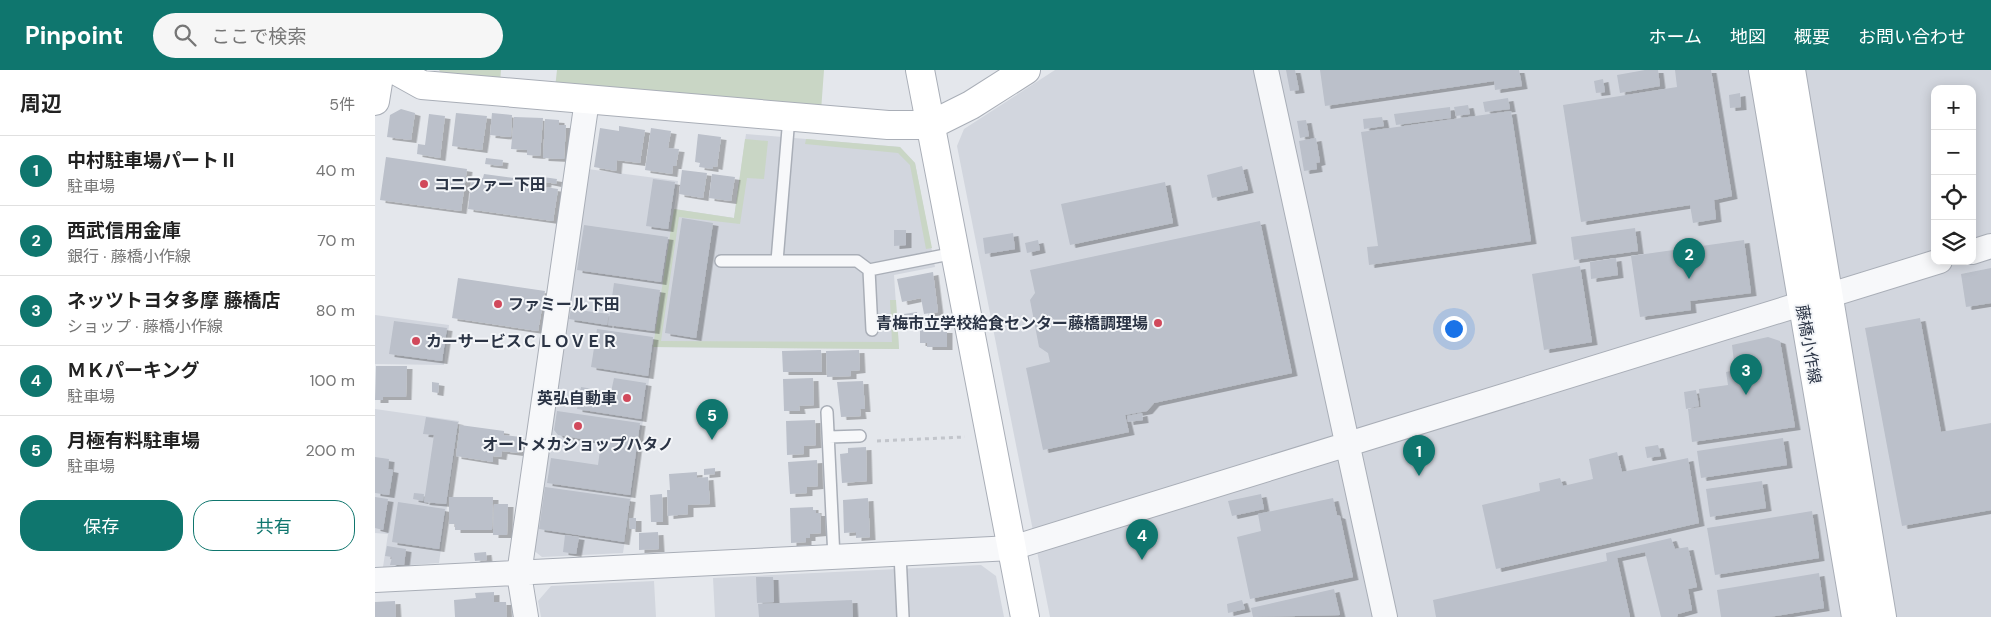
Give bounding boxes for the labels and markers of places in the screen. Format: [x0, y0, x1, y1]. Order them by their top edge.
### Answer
place label: コニファー下田 [434, 174, 546, 195]
marker: コニファー下田 [418, 178, 430, 190]
pin: 2 [1673, 238, 1705, 279]
place label: ファミール下田 [508, 294, 620, 315]
marker: ファミール下田 [492, 298, 504, 310]
place label: 青梅市立学校給食センター藤橋調理場 [876, 313, 1148, 334]
marker: 青梅市立学校給食センター藤橋調理場 [1152, 317, 1164, 329]
place label: カーサービスＣＬＯＶＥＲ [426, 331, 618, 352]
marker: カーサービスＣＬＯＶＥＲ [410, 335, 422, 347]
pin: 3 [1730, 354, 1762, 395]
place label: 英弘自動車 [537, 388, 617, 409]
marker: 英弘自動車 [621, 392, 633, 404]
pin: 5 [696, 399, 728, 440]
marker: オートメカショップハタノ [572, 420, 584, 432]
place label: オートメカショップハタノ [482, 434, 674, 455]
pin: 1 [1403, 435, 1435, 476]
pin: 4 [1126, 519, 1158, 560]

